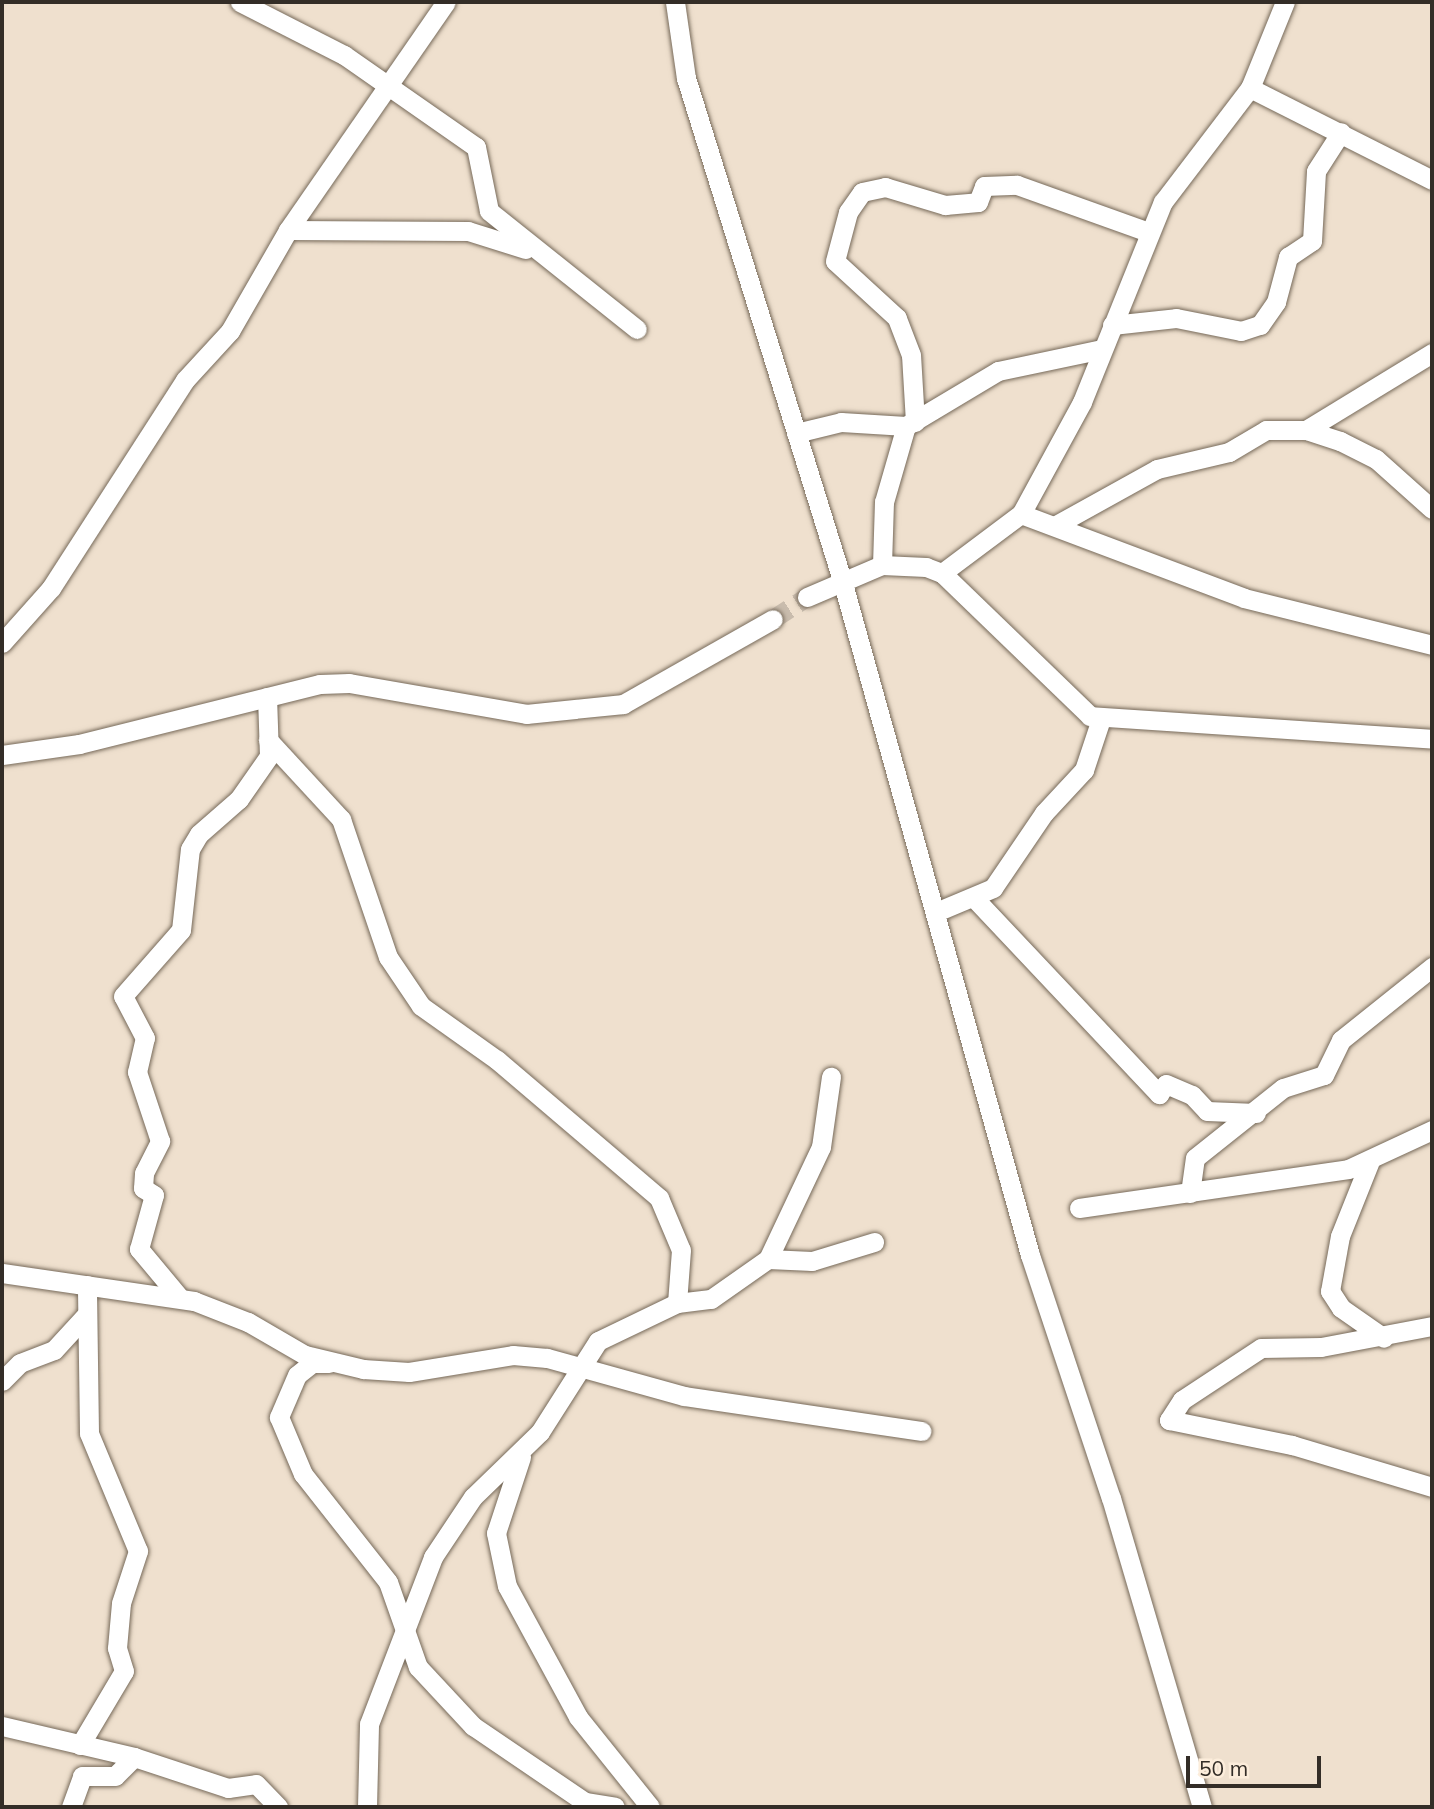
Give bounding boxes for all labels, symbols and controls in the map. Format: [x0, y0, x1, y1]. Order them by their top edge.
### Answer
scale bar [1189, 1742, 1324, 1786]
text: 50 m [1199, 1755, 1248, 1781]

